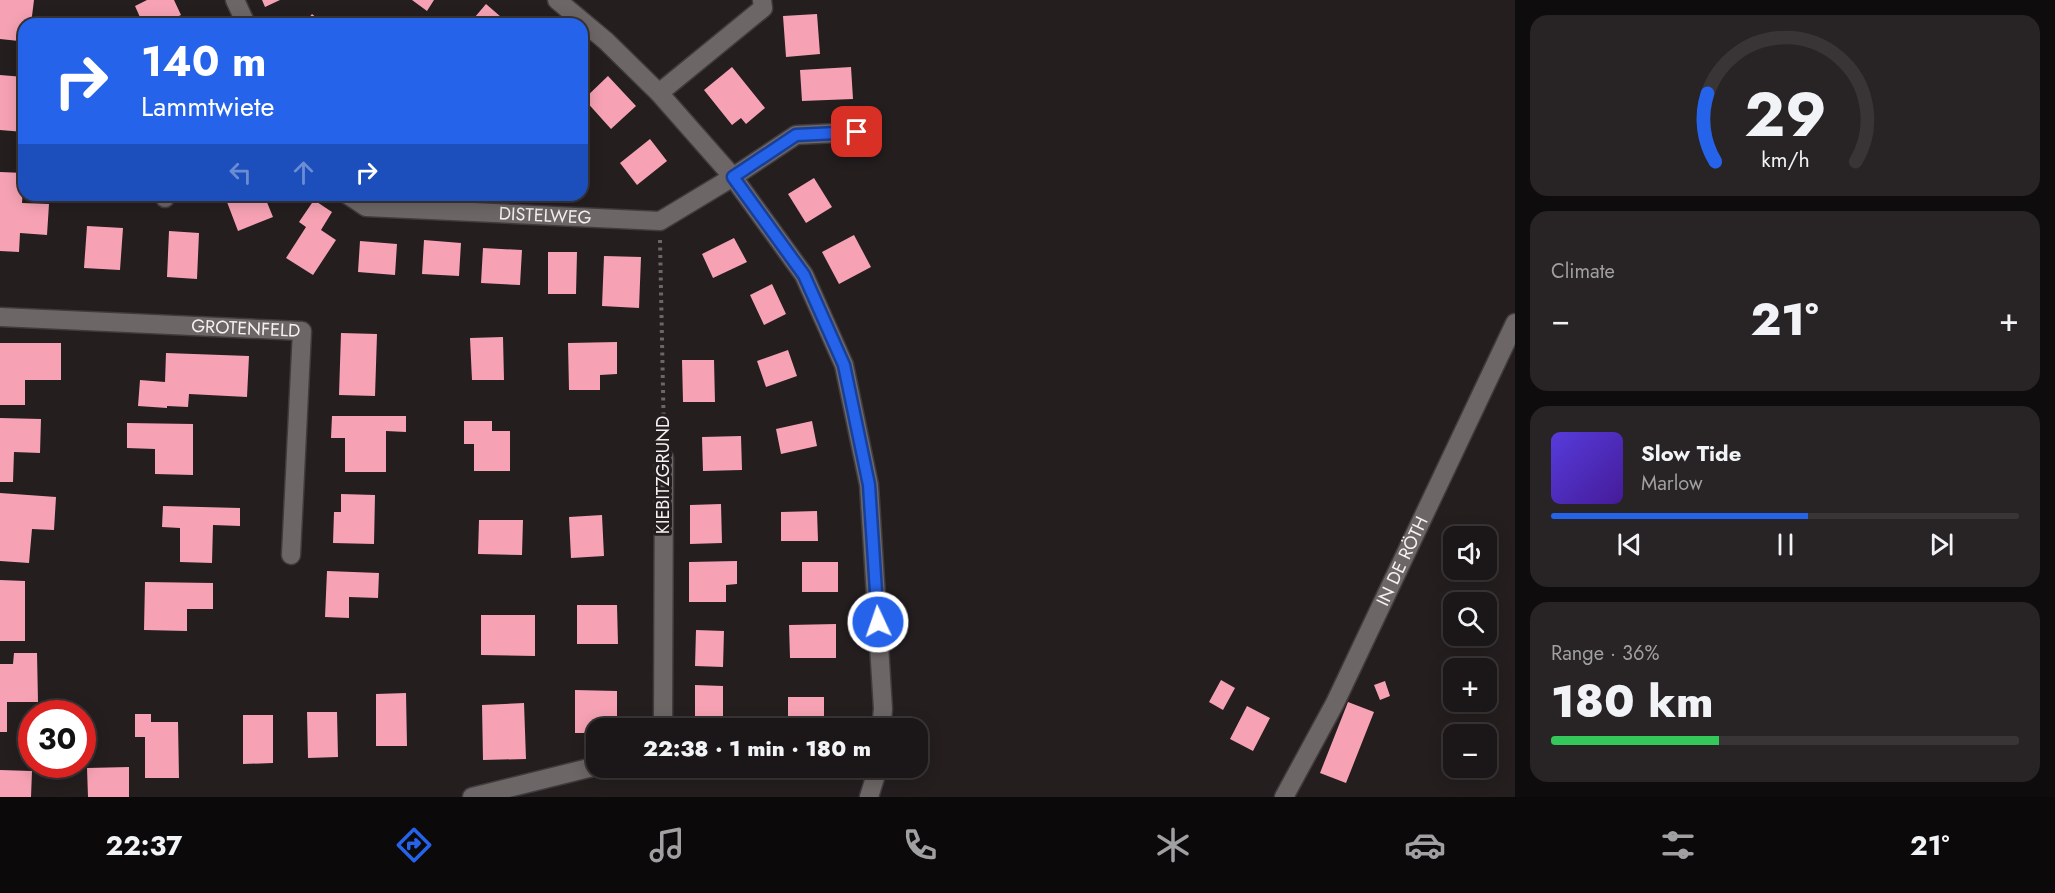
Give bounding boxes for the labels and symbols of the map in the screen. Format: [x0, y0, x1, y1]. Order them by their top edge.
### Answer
pin [831, 106, 882, 157]
street label: DISTELWEG [498, 200, 592, 231]
street label: GROTENFELD [191, 313, 301, 344]
street label: KIEBITZGRUND [650, 416, 676, 534]
street label: IN DE RÖTH [1370, 512, 1435, 610]
position arrow [846, 590, 910, 654]
speed limit sign: 30 [18, 700, 96, 778]

